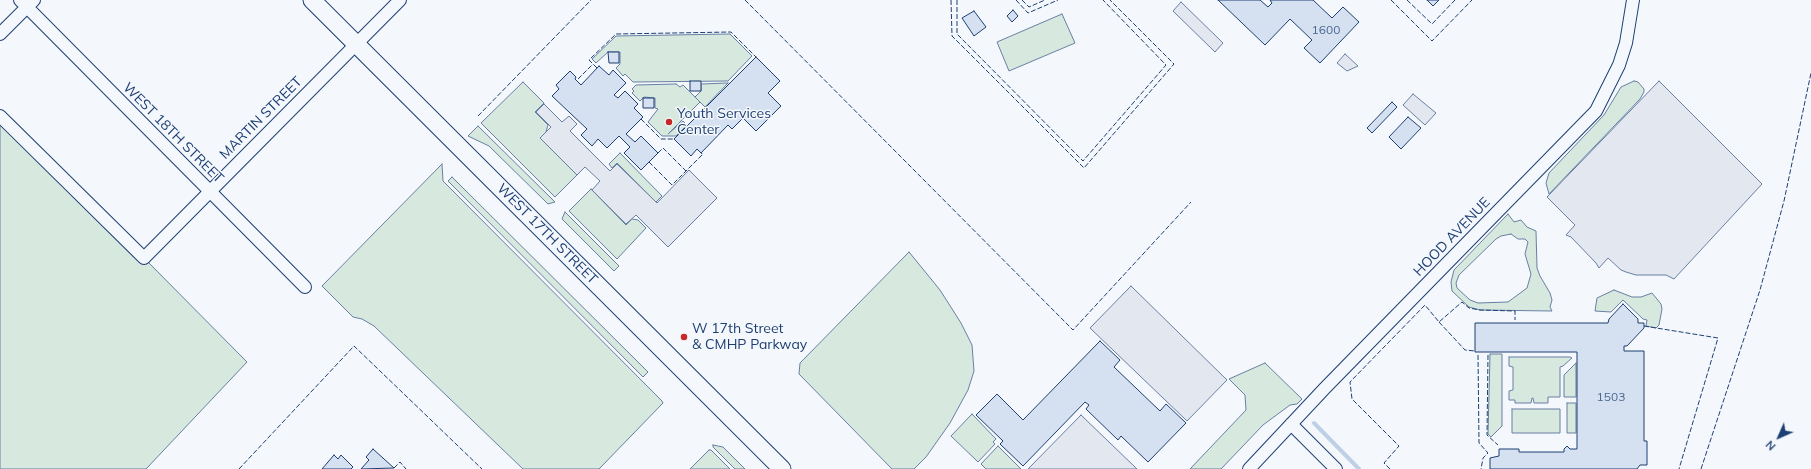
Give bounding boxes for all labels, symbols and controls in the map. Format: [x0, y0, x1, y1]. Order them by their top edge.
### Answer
house number: 1600 [1312, 23, 1340, 37]
street label: MARTIN STREET [216, 73, 306, 163]
street label: WEST 18TH STREET [119, 79, 227, 187]
place label: Youth Services Center [677, 106, 771, 138]
marker: Youth Services Center [664, 117, 674, 127]
street label: WEST 17TH STREET [493, 180, 601, 288]
street label: HOOD AVENUE [1410, 194, 1494, 280]
place label: W 17th Street & CMHP Parkway [692, 321, 807, 354]
marker: W 17th Street & CMHP Parkway [679, 332, 689, 342]
house number: 1503 [1597, 390, 1625, 404]
north arrow [1759, 417, 1799, 457]
text: N [1763, 438, 1778, 453]

